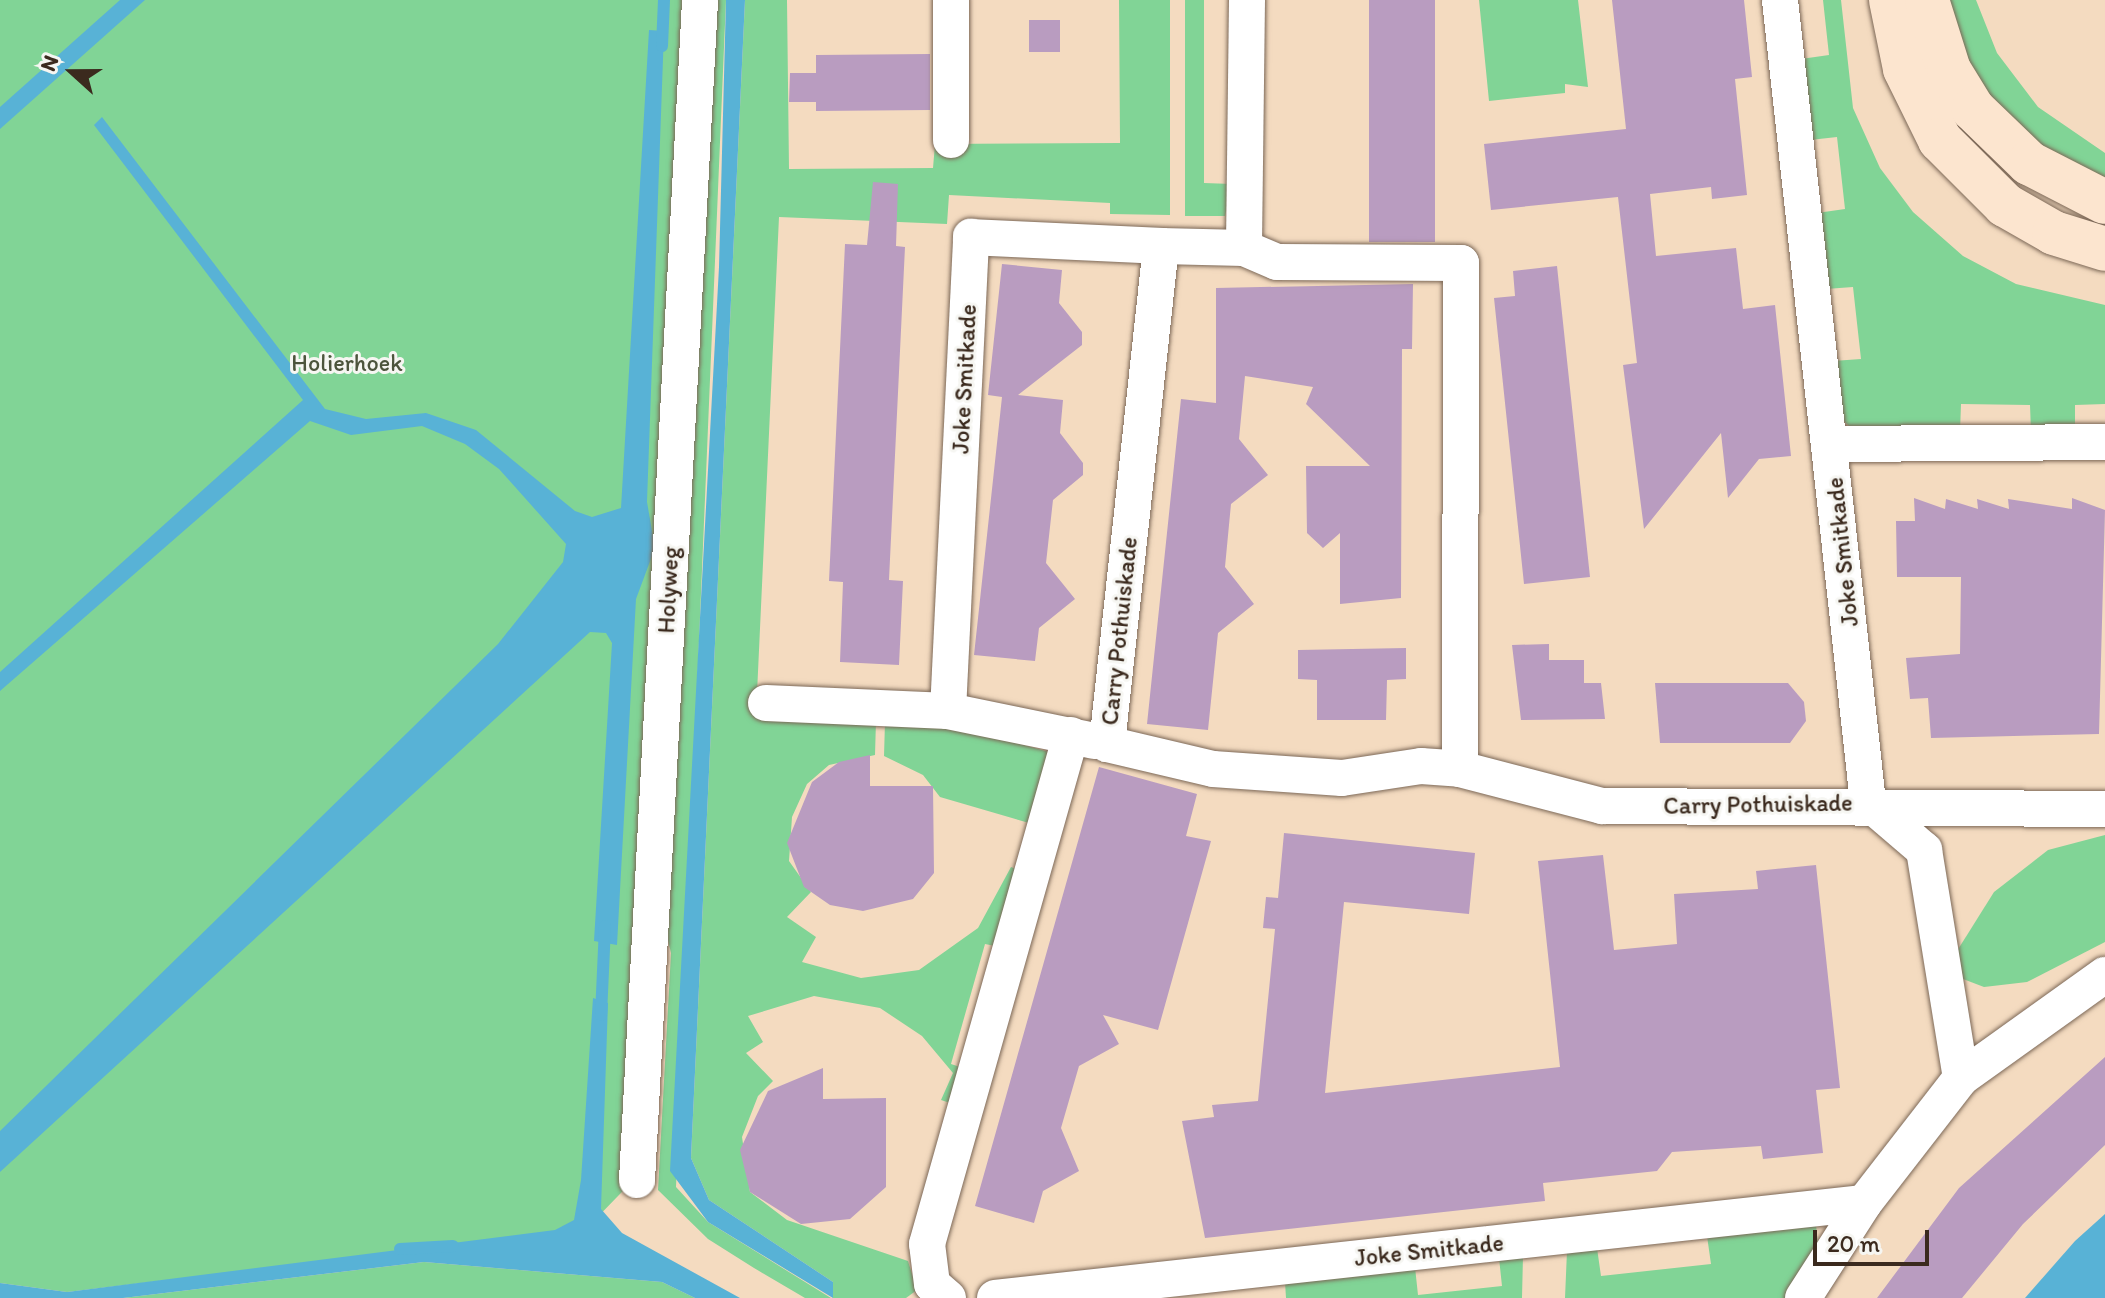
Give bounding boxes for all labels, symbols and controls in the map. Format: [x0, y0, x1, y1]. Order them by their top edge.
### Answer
north arrow [32, 32, 112, 112]
text: N [34, 51, 64, 75]
street label: Joke Smitkade [946, 303, 982, 455]
park label: Holierhoek [291, 349, 403, 377]
street label: Joke Smitkade [1820, 476, 1864, 628]
street label: Carry Pothuiskade [1095, 536, 1143, 726]
street label: Holyweg [651, 546, 685, 634]
street label: Carry Pothuiskade [1663, 788, 1853, 820]
scale bar [1817, 1214, 1933, 1264]
street label: Joke Smitkade [1353, 1228, 1505, 1272]
text: 20 m [1827, 1229, 1880, 1258]

